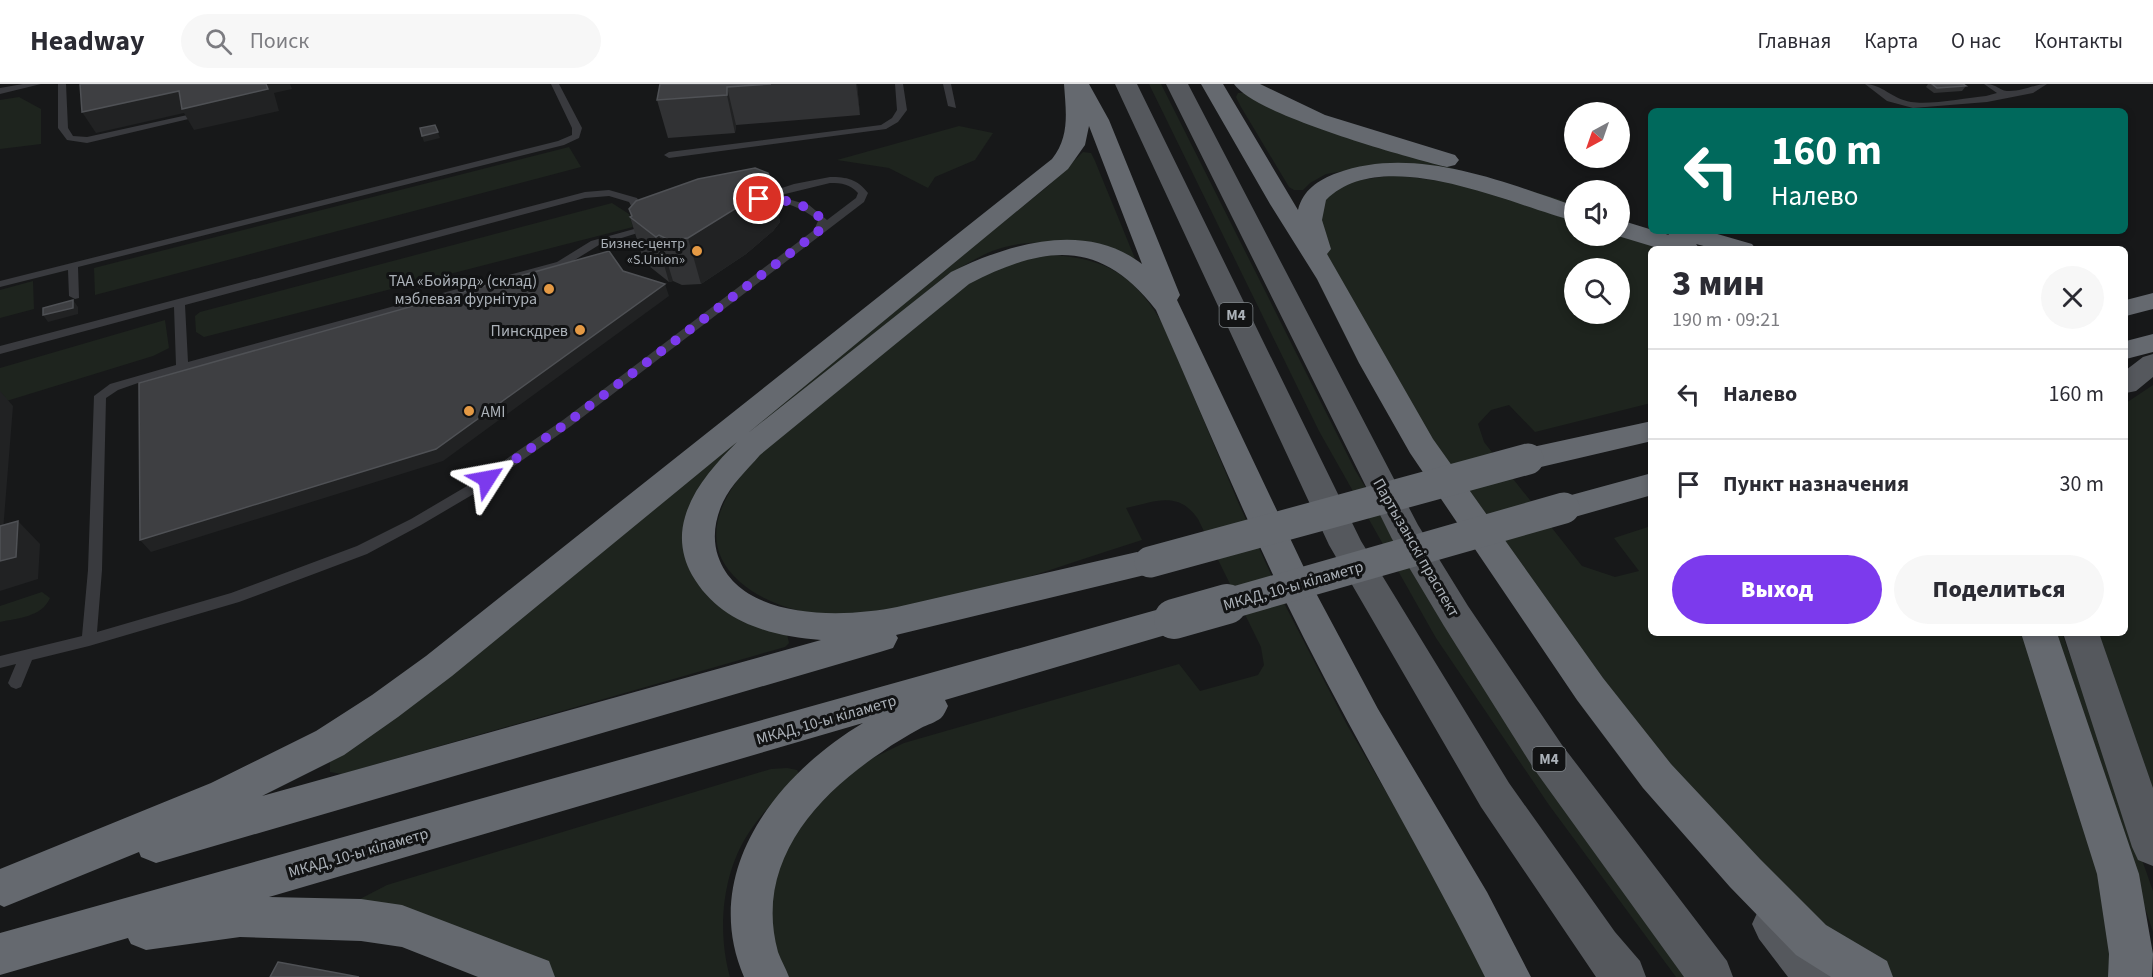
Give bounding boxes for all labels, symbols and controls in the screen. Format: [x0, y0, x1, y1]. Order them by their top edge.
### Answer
search box [181, 14, 601, 68]
text: Headway [30, 21, 145, 61]
icon: search [202, 25, 235, 58]
text: Поиск [250, 25, 309, 57]
text: Главная [1758, 26, 1831, 56]
text: Карта [1864, 26, 1918, 56]
text: О нас [1951, 26, 2001, 56]
text: Контакты [2034, 26, 2123, 56]
north arrow [1564, 102, 1630, 168]
map controls [1564, 102, 1630, 324]
text: 160 m [1771, 121, 1882, 181]
icon: left [1672, 132, 1750, 210]
pin [733, 173, 784, 224]
text: Налево [1771, 177, 1858, 216]
button: sound [1564, 180, 1630, 246]
icon: arrive [742, 182, 775, 215]
place label: Бизнес-центр «S.Union» [600, 234, 685, 270]
marker: Бизнес-центр «S.Union» [690, 244, 704, 258]
button: search [1564, 258, 1630, 324]
text: 3 мин [1672, 258, 1765, 309]
button: close [2041, 266, 2104, 329]
place label: ТАА «Бойярд» (склад) мэблевая фурнітура [389, 270, 537, 310]
marker: ТАА «Бойярд» (склад) мэблевая фурнітура [542, 282, 556, 296]
road number: М4 [1220, 303, 1252, 327]
text: 190 m · 09:21 [1672, 306, 1780, 334]
place label: Пинскдрев [491, 320, 568, 342]
marker: Пинскдрев [573, 323, 587, 337]
icon: left [1672, 378, 1705, 411]
text: Налево [1723, 378, 1797, 410]
text: 160 m [2049, 378, 2104, 410]
place label: AMI [481, 401, 506, 423]
marker: AMI [462, 404, 476, 418]
position arrow [455, 447, 519, 511]
icon: arrive [1672, 468, 1705, 501]
text: Пункт назначения [1723, 468, 1909, 500]
text: 30 m [2059, 468, 2104, 500]
street label: Партызанскі праспект [1367, 474, 1465, 621]
street label: МКАД, 10-ы кіламетр [1221, 555, 1366, 616]
button: Выход [1672, 555, 1882, 624]
button: Поделиться [1894, 555, 2104, 624]
street label: МКАД, 10-ы кіламетр [754, 689, 899, 750]
road number: М4 [1532, 747, 1566, 771]
street label: МКАД, 10-ы кіламетр [286, 822, 431, 883]

